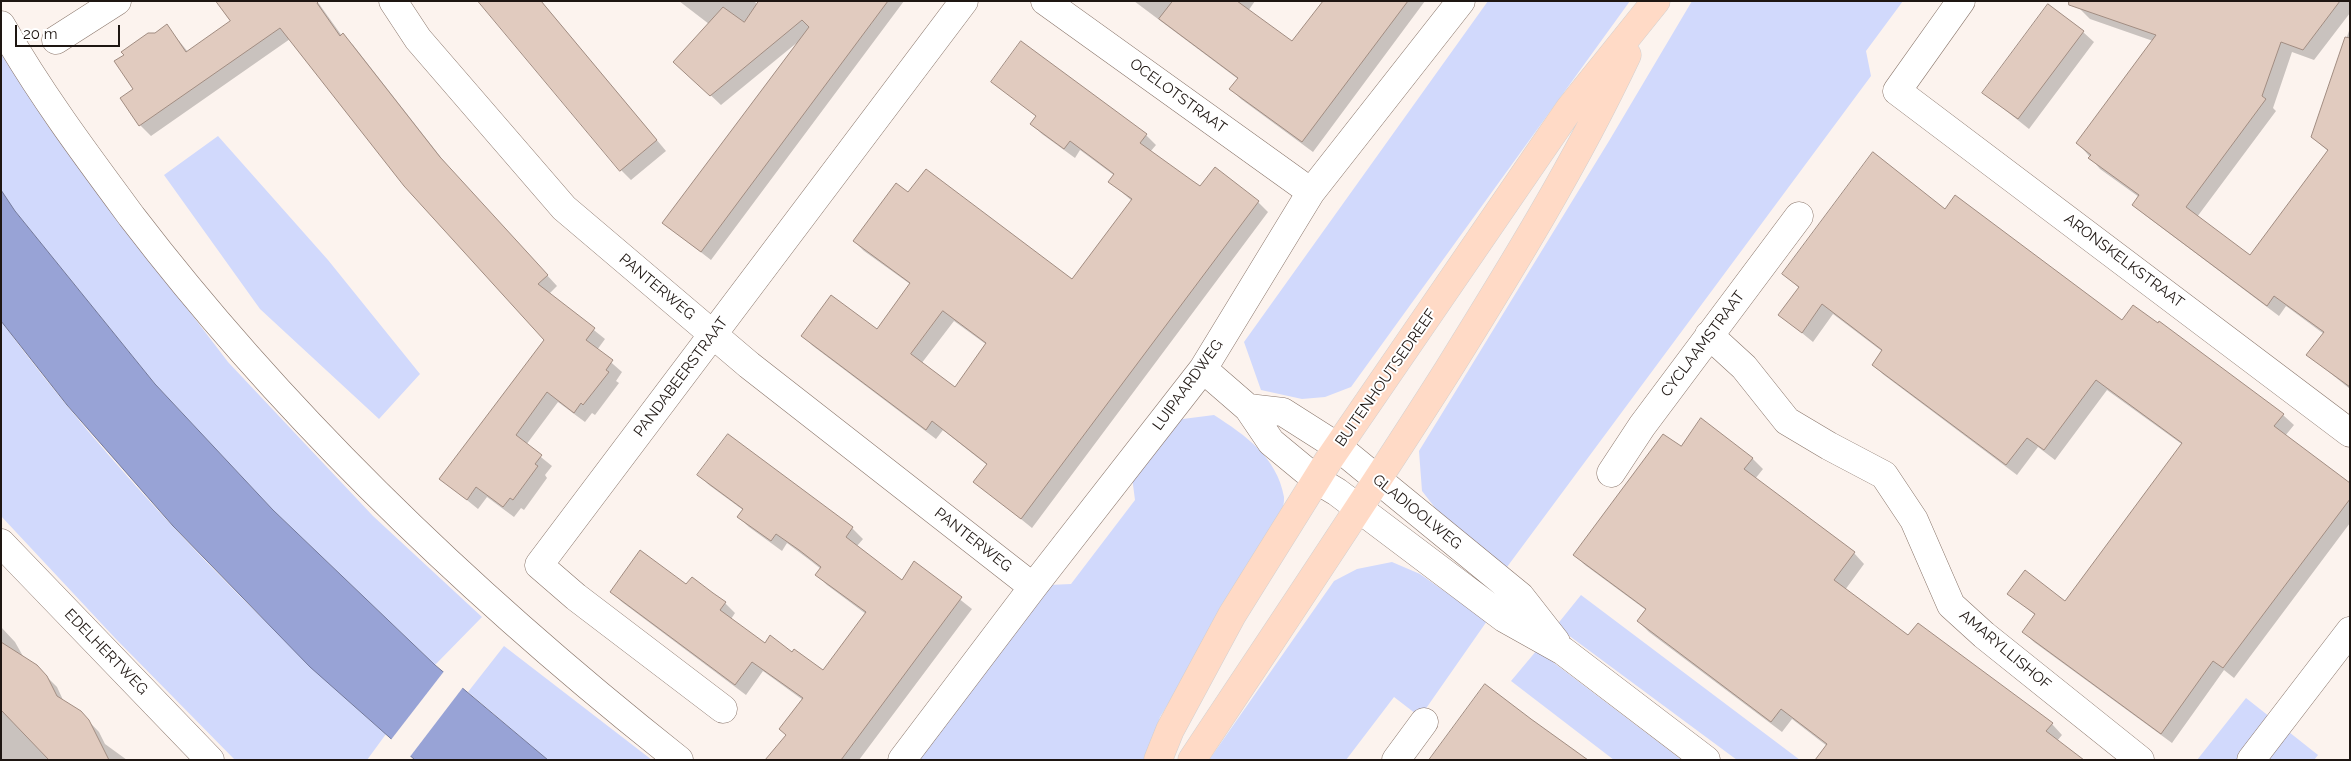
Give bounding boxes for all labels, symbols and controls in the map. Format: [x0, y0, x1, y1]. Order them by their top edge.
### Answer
scale bar [18, 15, 122, 47]
text: 20 m [23, 25, 58, 43]
street label: OCELOTSTRAAT [1126, 55, 1230, 137]
street label: ARONSKELKSTRAAT [2061, 210, 2187, 312]
street label: PANTERWEG [615, 250, 699, 324]
street label: CYCLAAMSTRAAT [1657, 287, 1749, 401]
street label: BUITENHOUTSEDREEF [1332, 306, 1440, 450]
street label: PANDABEERSTRAAT [630, 314, 732, 440]
street label: LUIPAARDWEG [1149, 336, 1227, 434]
street label: GLADIOOLWEG [1369, 471, 1465, 553]
street label: PANTERWEG [931, 504, 1015, 576]
street label: EDELHERTWEG [61, 605, 151, 699]
street label: AMARYLLISHOF [1956, 606, 2054, 694]

